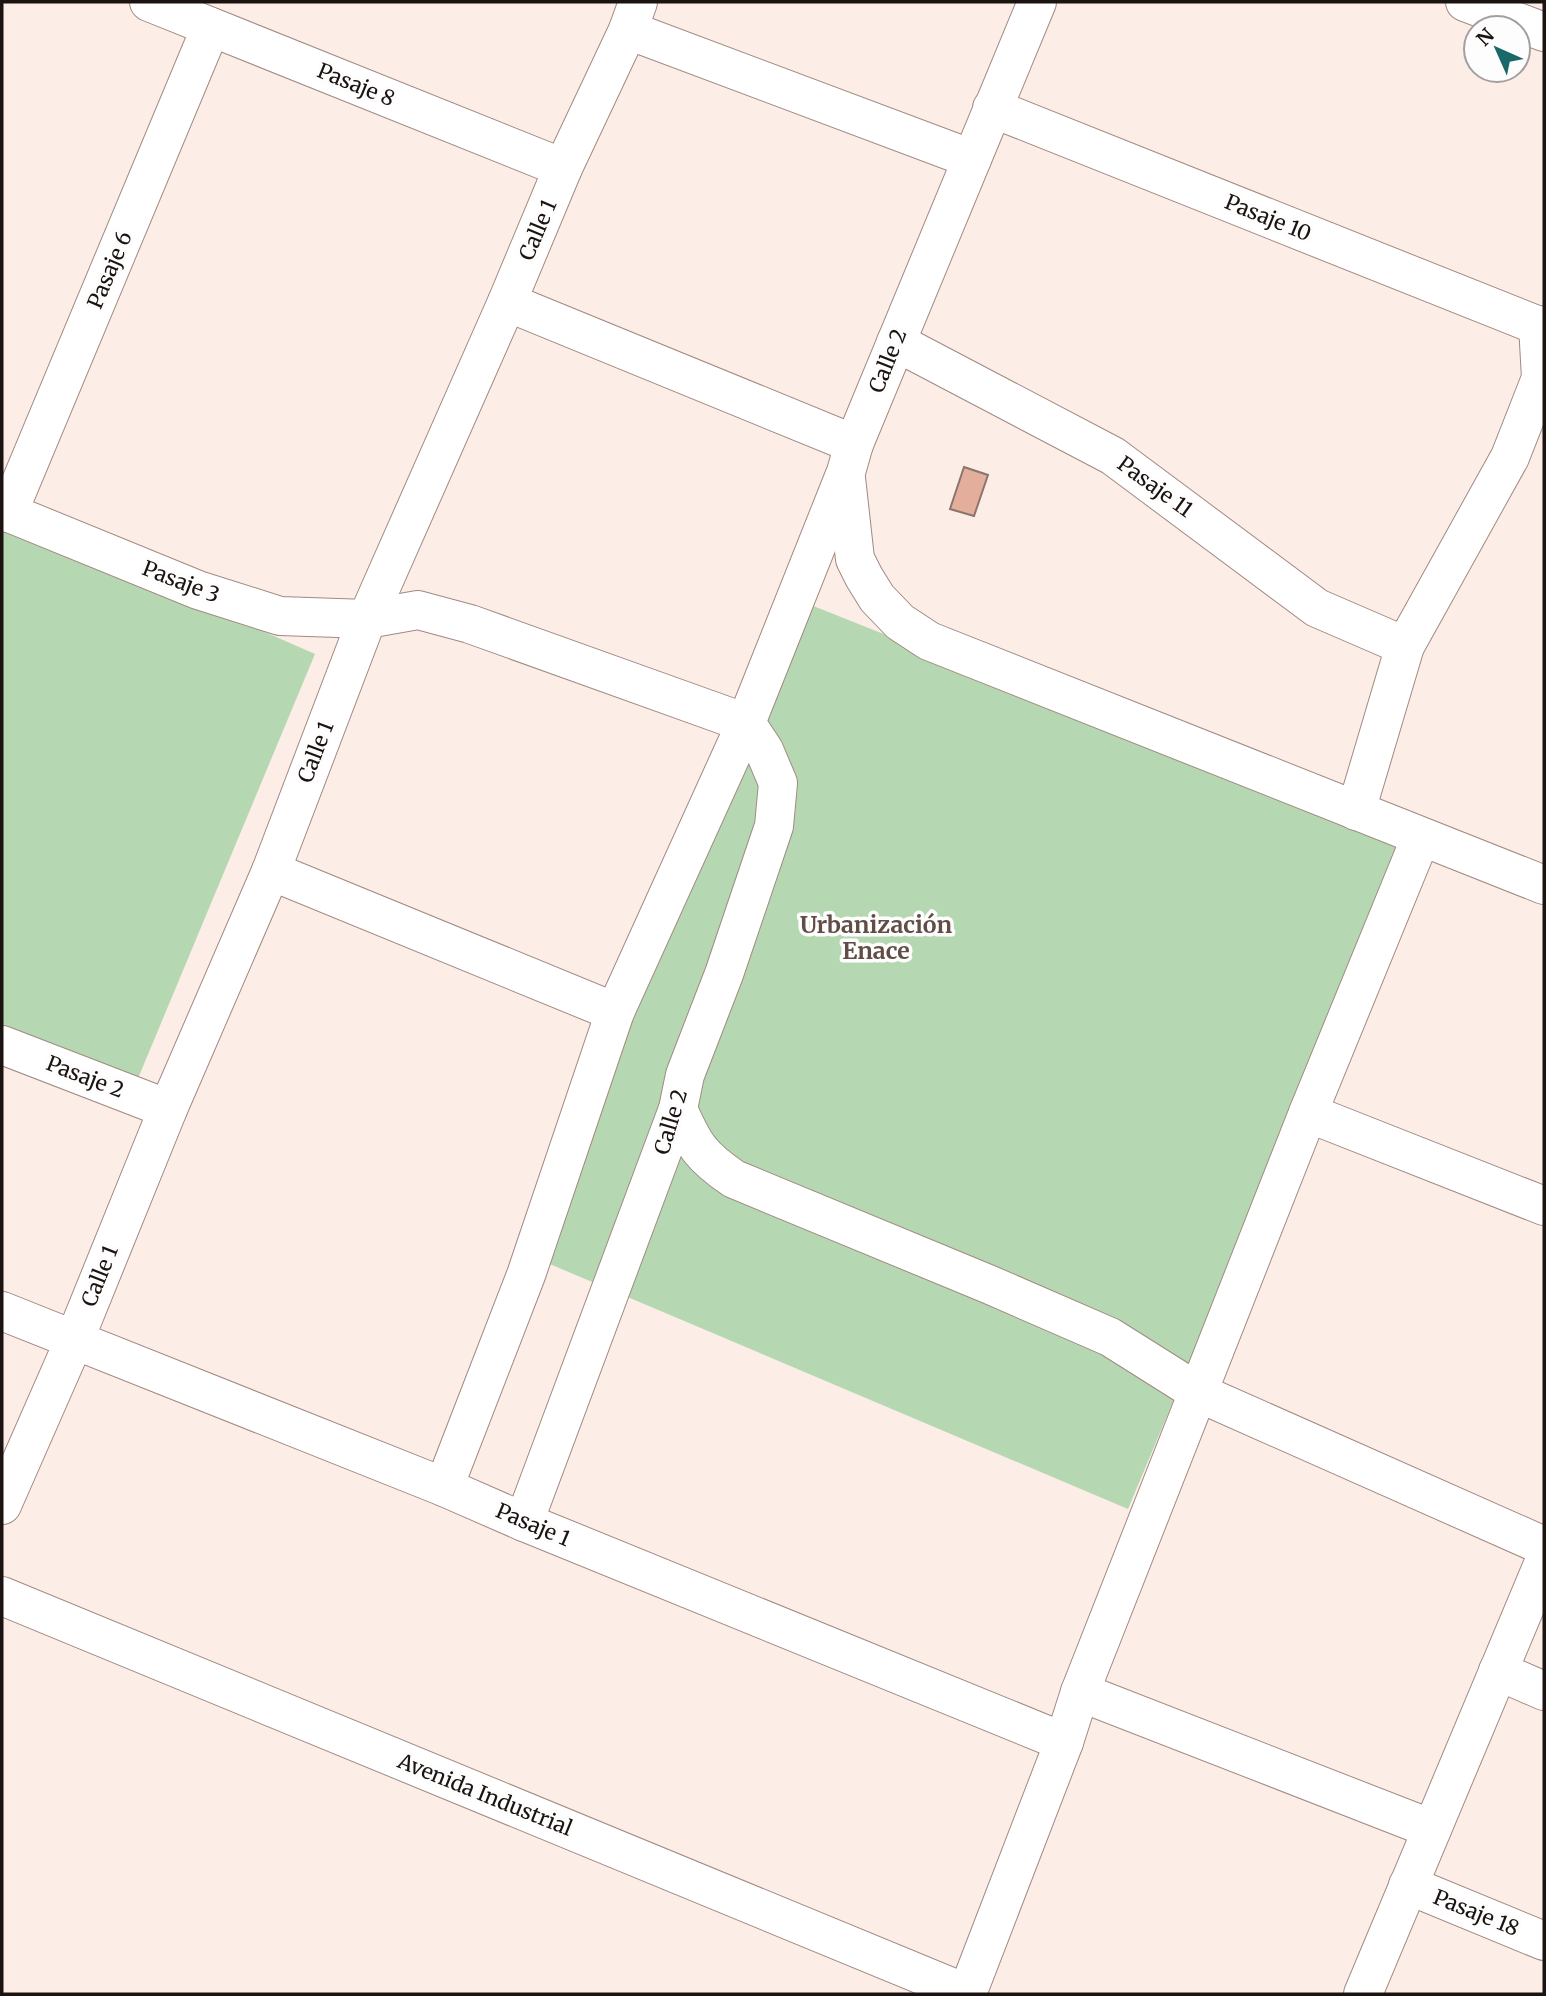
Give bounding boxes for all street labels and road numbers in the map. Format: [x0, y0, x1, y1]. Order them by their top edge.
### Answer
street label: Pasaje 8 [314, 57, 399, 112]
street label: Pasaje 10 [1221, 188, 1315, 247]
street label: Calle 1 [513, 195, 562, 264]
street label: Pasaje 6 [81, 227, 138, 312]
street label: Calle 2 [863, 325, 913, 397]
street label: Pasaje 11 [1112, 450, 1198, 523]
street label: Pasaje 3 [139, 554, 224, 609]
street label: Calle 1 [292, 717, 340, 786]
street label: Pasaje 2 [43, 1049, 128, 1104]
street label: Calle 2 [648, 1086, 693, 1158]
street label: Calle 1 [75, 1241, 124, 1310]
street label: Pasaje 1 [492, 1497, 574, 1552]
street label: Avenida Industrial [393, 1747, 577, 1842]
street label: Pasaje 18 [1429, 1883, 1523, 1942]

